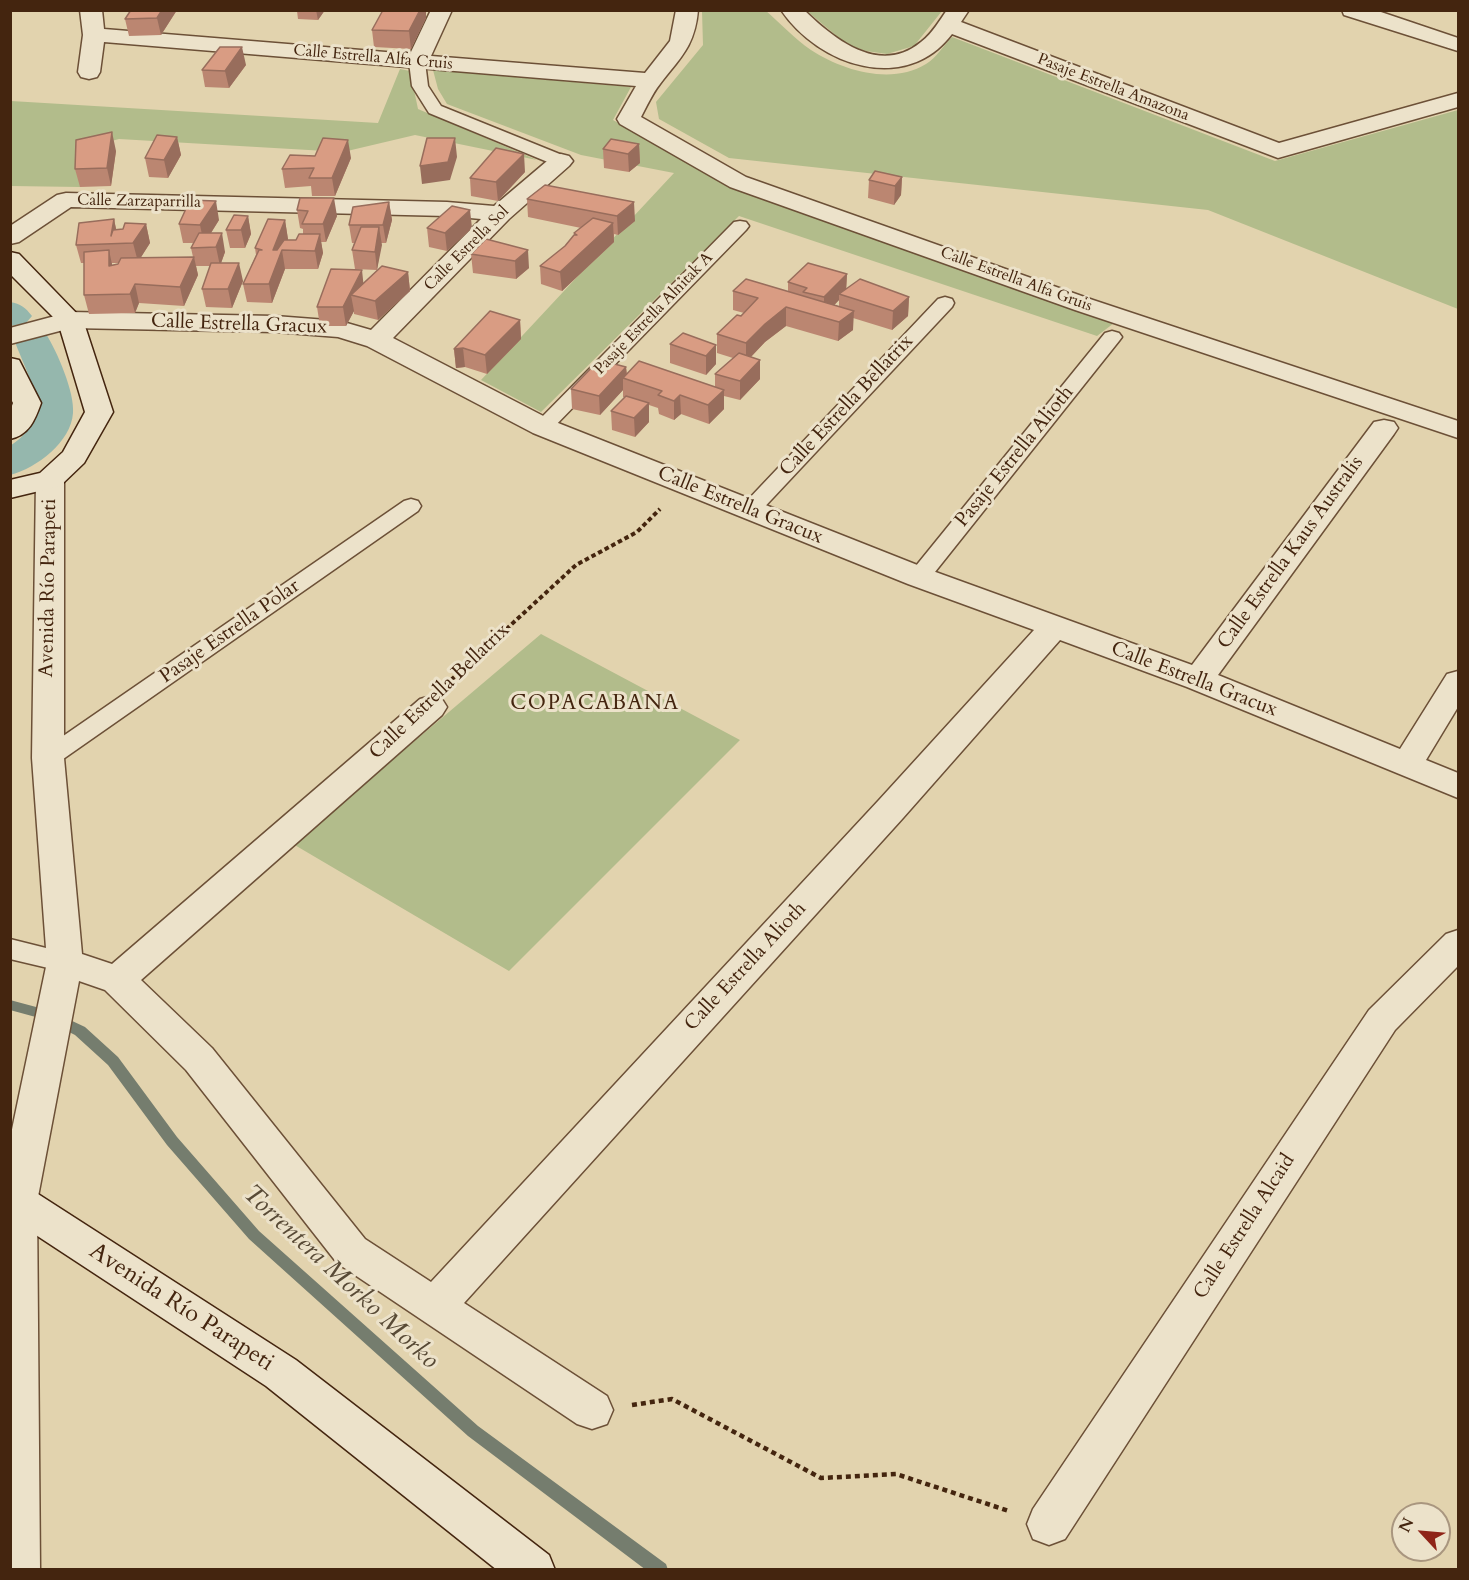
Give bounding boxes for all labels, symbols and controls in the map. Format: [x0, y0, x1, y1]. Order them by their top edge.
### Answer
street label: Calle Estrella Alfa Cruis [293, 41, 453, 75]
street label: Pasaje Estrella Amazona [1034, 50, 1192, 126]
street label: Calle Zarzaparrilla [77, 191, 201, 213]
street label: Calle Estrella Sol [421, 203, 513, 295]
street label: Calle Estrella Alfa Gruis [937, 244, 1095, 316]
street label: Pasaje Estrella Alnitak A [591, 249, 717, 379]
street label: Calle Estrella Gracux [150, 310, 328, 340]
street label: Calle Estrella Bellatrix [775, 330, 919, 482]
street label: Pasaje Estrella Alioth [951, 382, 1079, 532]
street label: Calle Estrella Kaus Australis [1213, 452, 1369, 654]
street label: Calle Estrella Gracux [654, 462, 826, 550]
street label: Avenida Río Parapeti [35, 498, 63, 678]
street label: Pasaje Estrella Polar [155, 575, 305, 689]
street label: Calle Estrella Bellatrix [365, 619, 515, 765]
street label: Calle Estrella Gracux [1107, 637, 1281, 723]
district label: COPACABANA [510, 691, 680, 717]
street label: Calle Estrella Alioth [680, 898, 812, 1036]
street label: Calle Estrella Alcaid [1189, 1150, 1301, 1304]
water label: Torrentera Morko Morko [236, 1179, 444, 1377]
street label: Avenida Río Parapeti [83, 1237, 279, 1379]
north arrow [1391, 1502, 1451, 1562]
text: N [1394, 1514, 1420, 1536]

